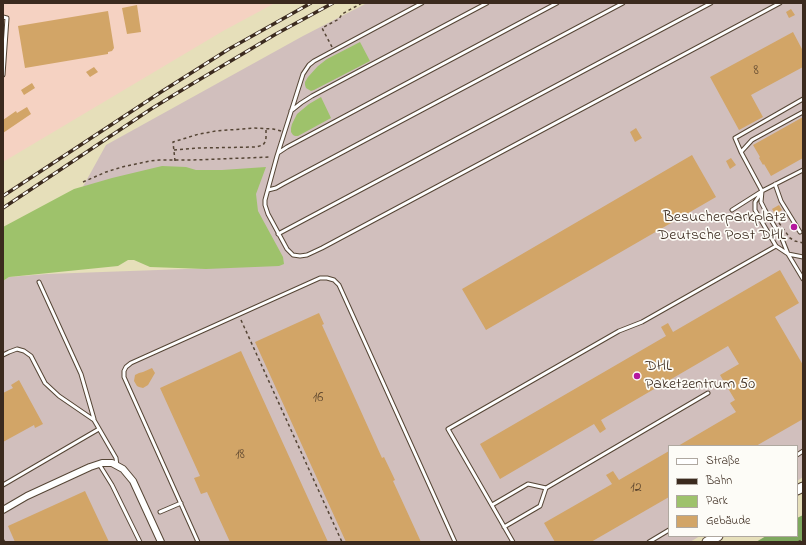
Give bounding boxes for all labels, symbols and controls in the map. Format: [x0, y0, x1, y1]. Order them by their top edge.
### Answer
house number: 8 [753, 64, 759, 80]
place label: Besucherparkplatz Deutsche Post DHL [657, 208, 786, 246]
marker: Besucherparkplatz Deutsche Post DHL [789, 222, 799, 232]
place label: DHL Paketzentrum 50 [645, 357, 755, 395]
marker: DHL Paketzentrum 50 [632, 371, 642, 381]
house number: 16 [313, 391, 323, 407]
legend [668, 445, 798, 537]
house number: 18 [235, 448, 245, 464]
text: Straße [706, 452, 740, 470]
text: Bahn [706, 472, 732, 490]
house number: 12 [630, 481, 642, 497]
text: Park [706, 492, 728, 510]
text: Gebäude [706, 512, 750, 530]

